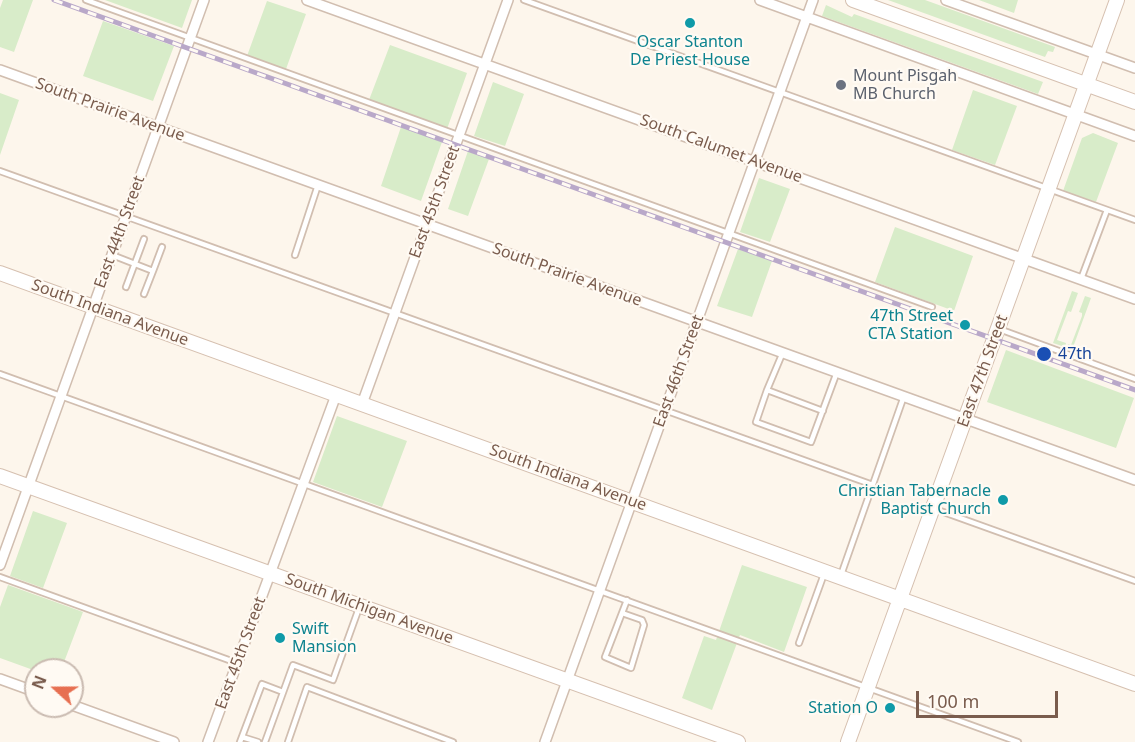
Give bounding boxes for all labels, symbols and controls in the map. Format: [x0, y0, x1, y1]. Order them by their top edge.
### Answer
marker: Oscar Stanton De Priest House [683, 16, 697, 30]
place label: Oscar Stanton De Priest House [630, 32, 750, 70]
place label: Mount Pisgah MB Church [853, 66, 957, 104]
street label: South Prairie Avenue [33, 74, 187, 146]
marker: Mount Pisgah MB Church [834, 78, 848, 92]
street label: South Calumet Avenue [637, 111, 805, 187]
street label: East 45th Street [406, 143, 464, 261]
street label: East 44th Street [91, 173, 149, 291]
street label: South Prairie Avenue [490, 239, 644, 311]
street label: South Indiana Avenue [29, 276, 191, 350]
place label: 47th Street CTA Station [868, 306, 953, 344]
street label: East 46th Street [650, 312, 708, 430]
street label: East 47th Street [954, 312, 1012, 430]
marker: 47th Street CTA Station [958, 318, 972, 332]
place label: 47th [1058, 344, 1092, 364]
marker: 47th [1035, 345, 1053, 363]
street label: South Indiana Avenue [487, 441, 649, 515]
place label: Christian Tabernacle Baptist Church [838, 481, 991, 519]
marker: Christian Tabernacle Baptist Church [996, 493, 1010, 507]
street label: South Michigan Avenue [282, 570, 456, 648]
street label: East 45th Street [212, 594, 270, 712]
place label: Swift Mansion [292, 619, 357, 657]
marker: Swift Mansion [273, 631, 287, 645]
north arrow [24, 658, 84, 718]
text: N [26, 672, 52, 692]
scale bar [919, 679, 1062, 717]
text: 100 m [927, 689, 979, 713]
place label: Station O [808, 698, 878, 718]
marker: Station O [883, 701, 897, 715]

